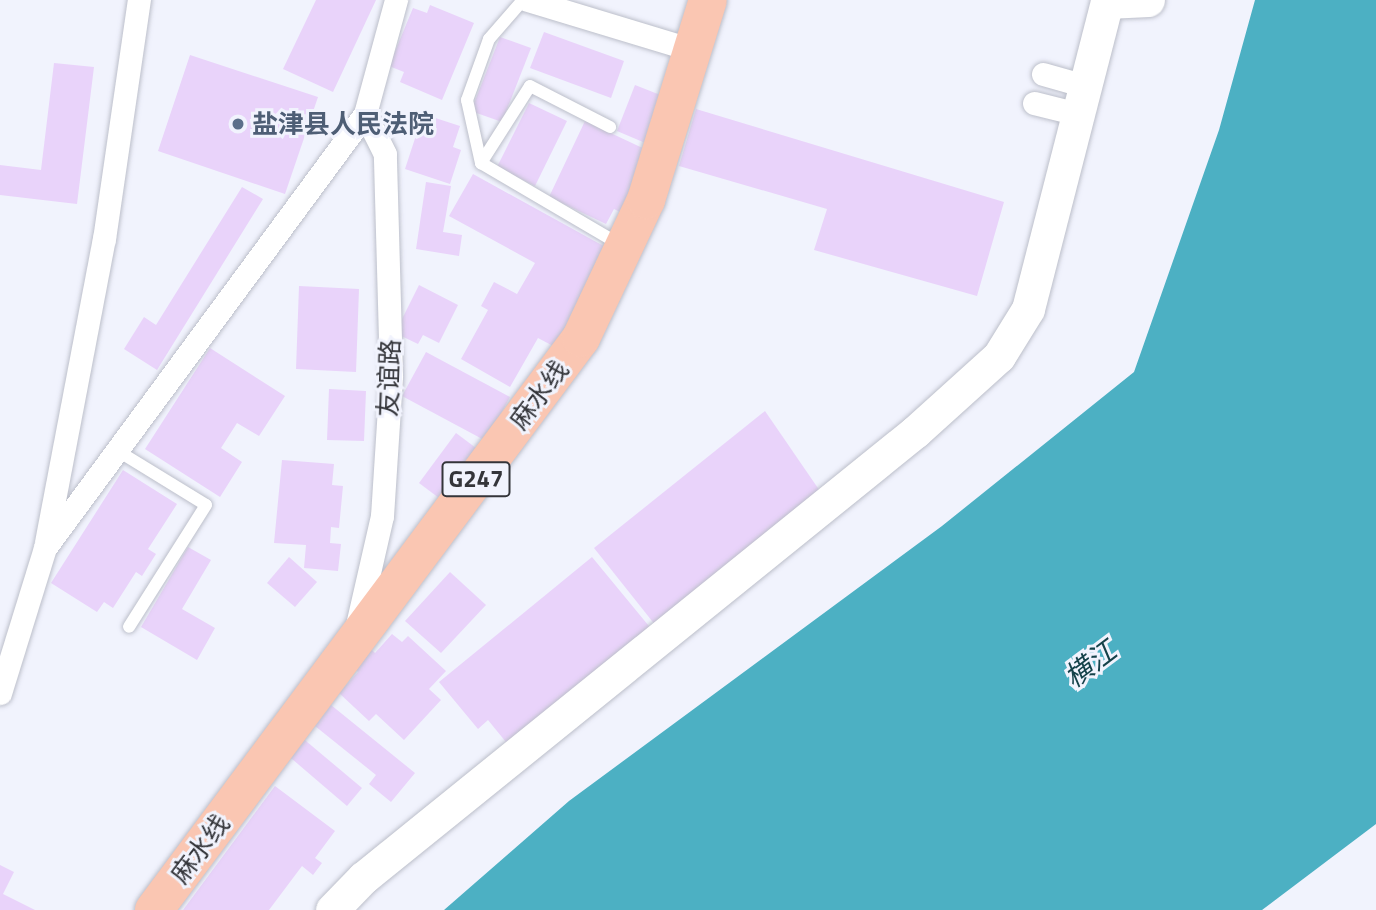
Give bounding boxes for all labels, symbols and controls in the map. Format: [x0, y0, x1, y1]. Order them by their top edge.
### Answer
place label: 盐津县人民法院 [252, 108, 434, 140]
marker: 盐津县人民法院 [230, 116, 246, 132]
street label: 友谊路 [372, 338, 406, 418]
street label: 麻水线 [503, 354, 575, 436]
road number: G247 [441, 458, 511, 500]
water label: 横江 [1058, 634, 1122, 694]
street label: 麻水线 [164, 808, 236, 890]

